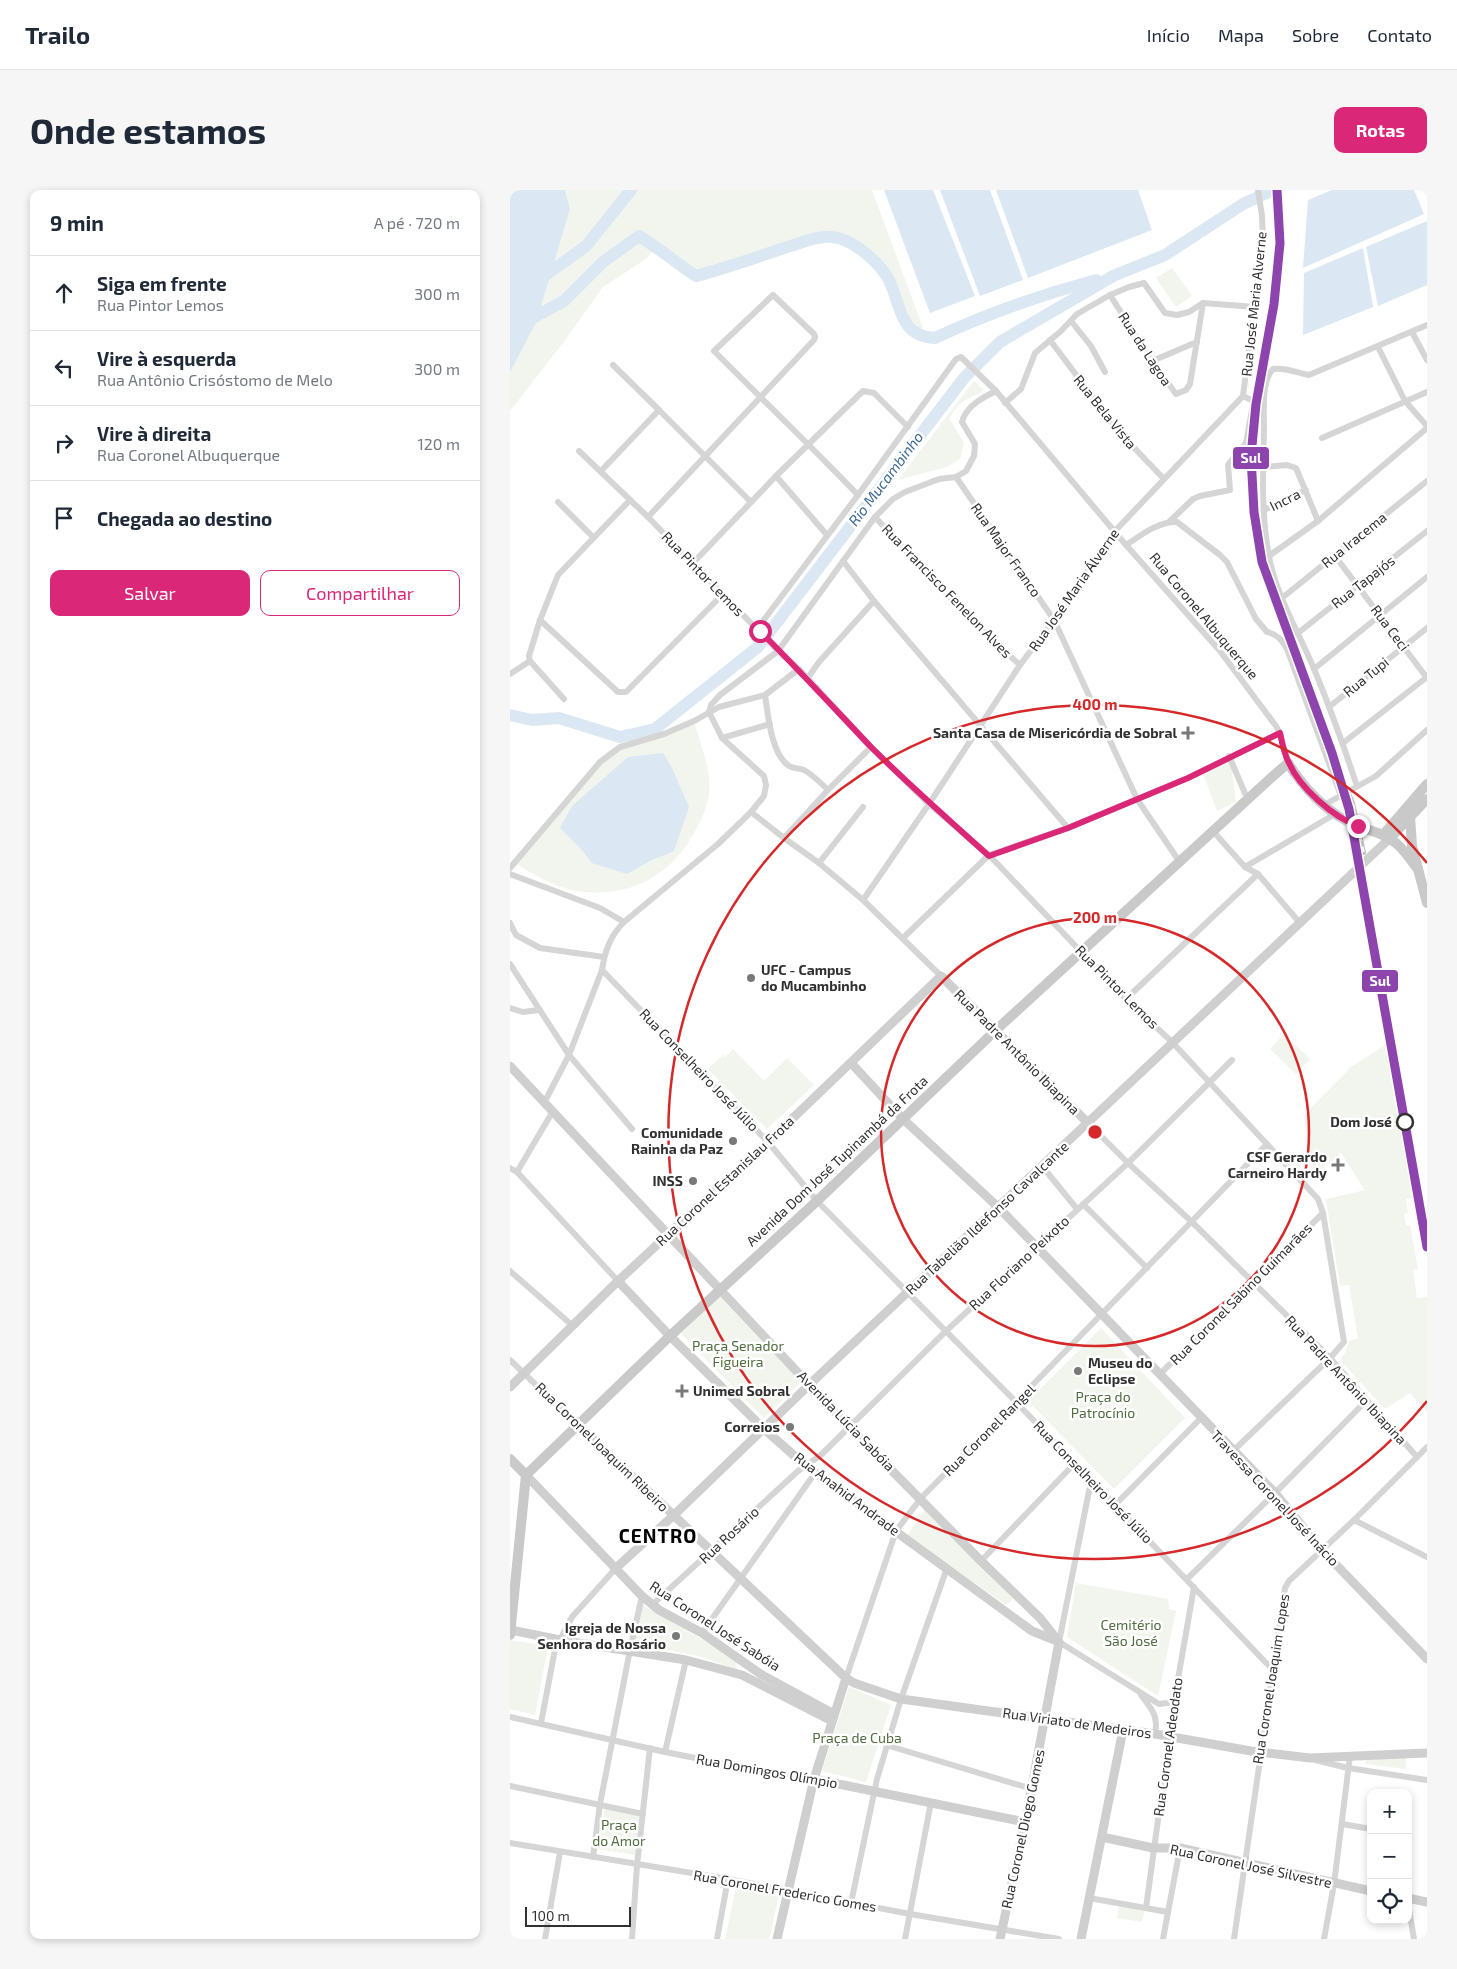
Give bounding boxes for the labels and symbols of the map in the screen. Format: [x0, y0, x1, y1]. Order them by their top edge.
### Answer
street label: Rua José Maria Alverne [1237, 231, 1270, 377]
street label: Rua da Lagoa [1115, 309, 1176, 389]
street label: Rua Bela Vista [1070, 371, 1140, 452]
water label: Rio Mucambinho [844, 428, 926, 529]
line badge: Sul [1232, 446, 1270, 470]
text: Sul [1240, 449, 1262, 466]
street label: Incra [1267, 485, 1303, 514]
street label: Rua Major Franco [968, 499, 1045, 600]
street label: Rua Iracema [1318, 508, 1390, 571]
street label: Rua Francisco Fenelon Alves [879, 520, 1016, 661]
street label: Rua José Maria Álverne [1025, 525, 1122, 654]
street label: Rua Pintor Lemos [659, 528, 748, 620]
street label: Rua Coronel Albuquerque [1146, 549, 1262, 683]
street label: Rua Tapajós [1328, 552, 1398, 612]
street label: Rua Ceci [1368, 601, 1413, 654]
route start [749, 620, 772, 643]
street label: Rua Tupi [1340, 653, 1392, 700]
text: 400 m [1073, 695, 1117, 713]
place label: Santa Casa de Misericórdia de Sobral [933, 724, 1177, 741]
marker: Santa Casa de Misericórdia de Sobral [1181, 726, 1195, 740]
route end [1347, 815, 1370, 838]
text: 200 m [1073, 908, 1117, 926]
street label: Rua Pintor Lemos [1072, 941, 1163, 1032]
place label: UFC - Campus do Mucambinho [761, 961, 866, 994]
line badge: Sul [1361, 969, 1399, 993]
marker: UFC - Campus do Mucambinho [745, 972, 757, 984]
text: Sul [1369, 972, 1391, 989]
street label: Rua Padre Antônio Ibiapina [951, 985, 1084, 1118]
street label: Rua Conselheiro José Júlio [636, 1005, 763, 1135]
street label: Avenida Dom José Tupinambá da Frota [742, 1072, 931, 1249]
street label: Rua Coronel Estanislau Frota [652, 1112, 797, 1249]
place label: Dom José [1330, 1113, 1392, 1130]
marker: Dom José [1396, 1113, 1414, 1131]
centre of rings [1086, 1123, 1104, 1141]
place label: Comunidade Rainha da Paz [631, 1124, 723, 1157]
marker: Comunidade Rainha da Paz [727, 1135, 739, 1147]
street label: Rua Tabelião Ildefonso Cavalcante [902, 1138, 1072, 1298]
place label: CSF Gerardo Carneiro Hardy [1228, 1148, 1327, 1181]
marker: CSF Gerardo Carneiro Hardy [1331, 1158, 1345, 1172]
place label: INSS [652, 1172, 683, 1189]
marker: INSS [687, 1175, 699, 1187]
street label: Rua Floriano Peixoto [965, 1212, 1072, 1313]
street label: Rua Coronel Sabino Guimarães [1166, 1219, 1315, 1368]
street label: Rua Padre Antônio Ibiapina [1282, 1312, 1411, 1448]
park label: Praça Senador Figueira [692, 1337, 784, 1370]
place label: Museu do Eclipse [1088, 1354, 1152, 1387]
marker: Museu do Eclipse [1072, 1365, 1084, 1377]
street label: Avenida Lúcia Sabóia [794, 1367, 899, 1474]
street label: Rua Coronel Joaquim Ribeiro [532, 1378, 673, 1515]
street label: Rua Coronel Rangel [939, 1379, 1039, 1479]
place label: Unimed Sobral [693, 1382, 790, 1399]
marker: Unimed Sobral [675, 1384, 689, 1398]
park label: Praça do Patrocínio [1071, 1388, 1135, 1421]
street label: Rua Conselheiro José Júlio [1030, 1417, 1157, 1547]
place label: Correios [724, 1418, 780, 1435]
marker: Correios [784, 1421, 796, 1433]
street label: Travessa Coronel José Inácio [1208, 1426, 1343, 1569]
street label: Rua Anahid Andrade [791, 1448, 903, 1539]
street label: Rua Rosário [695, 1503, 762, 1567]
district label: CENTRO [619, 1524, 697, 1547]
street label: Rua Coronel José Sabóia [647, 1577, 784, 1674]
street label: Rua Coronel Joaquim Lopes [1249, 1593, 1292, 1765]
park label: Cemitério São José [1100, 1616, 1162, 1649]
place label: Igreja de Nossa Senhora do Rosário [537, 1619, 666, 1652]
marker: Igreja de Nossa Senhora do Rosário [670, 1630, 682, 1642]
street label: Rua Coronel Adeodato [1149, 1676, 1186, 1818]
street label: Rua Viriato de Medeiros [1001, 1704, 1153, 1741]
park label: Praça de Cuba [812, 1729, 902, 1747]
street label: Rua Coronel Diogo Gomes [997, 1748, 1048, 1910]
street label: Rua Domingos Olímpio [695, 1750, 839, 1791]
park label: Praça do Amor [592, 1816, 646, 1849]
street label: Rua Coronel José Silvestre [1169, 1840, 1334, 1891]
street label: Rua Coronel Frederico Gomes [692, 1866, 878, 1915]
scale bar [525, 1904, 631, 1927]

